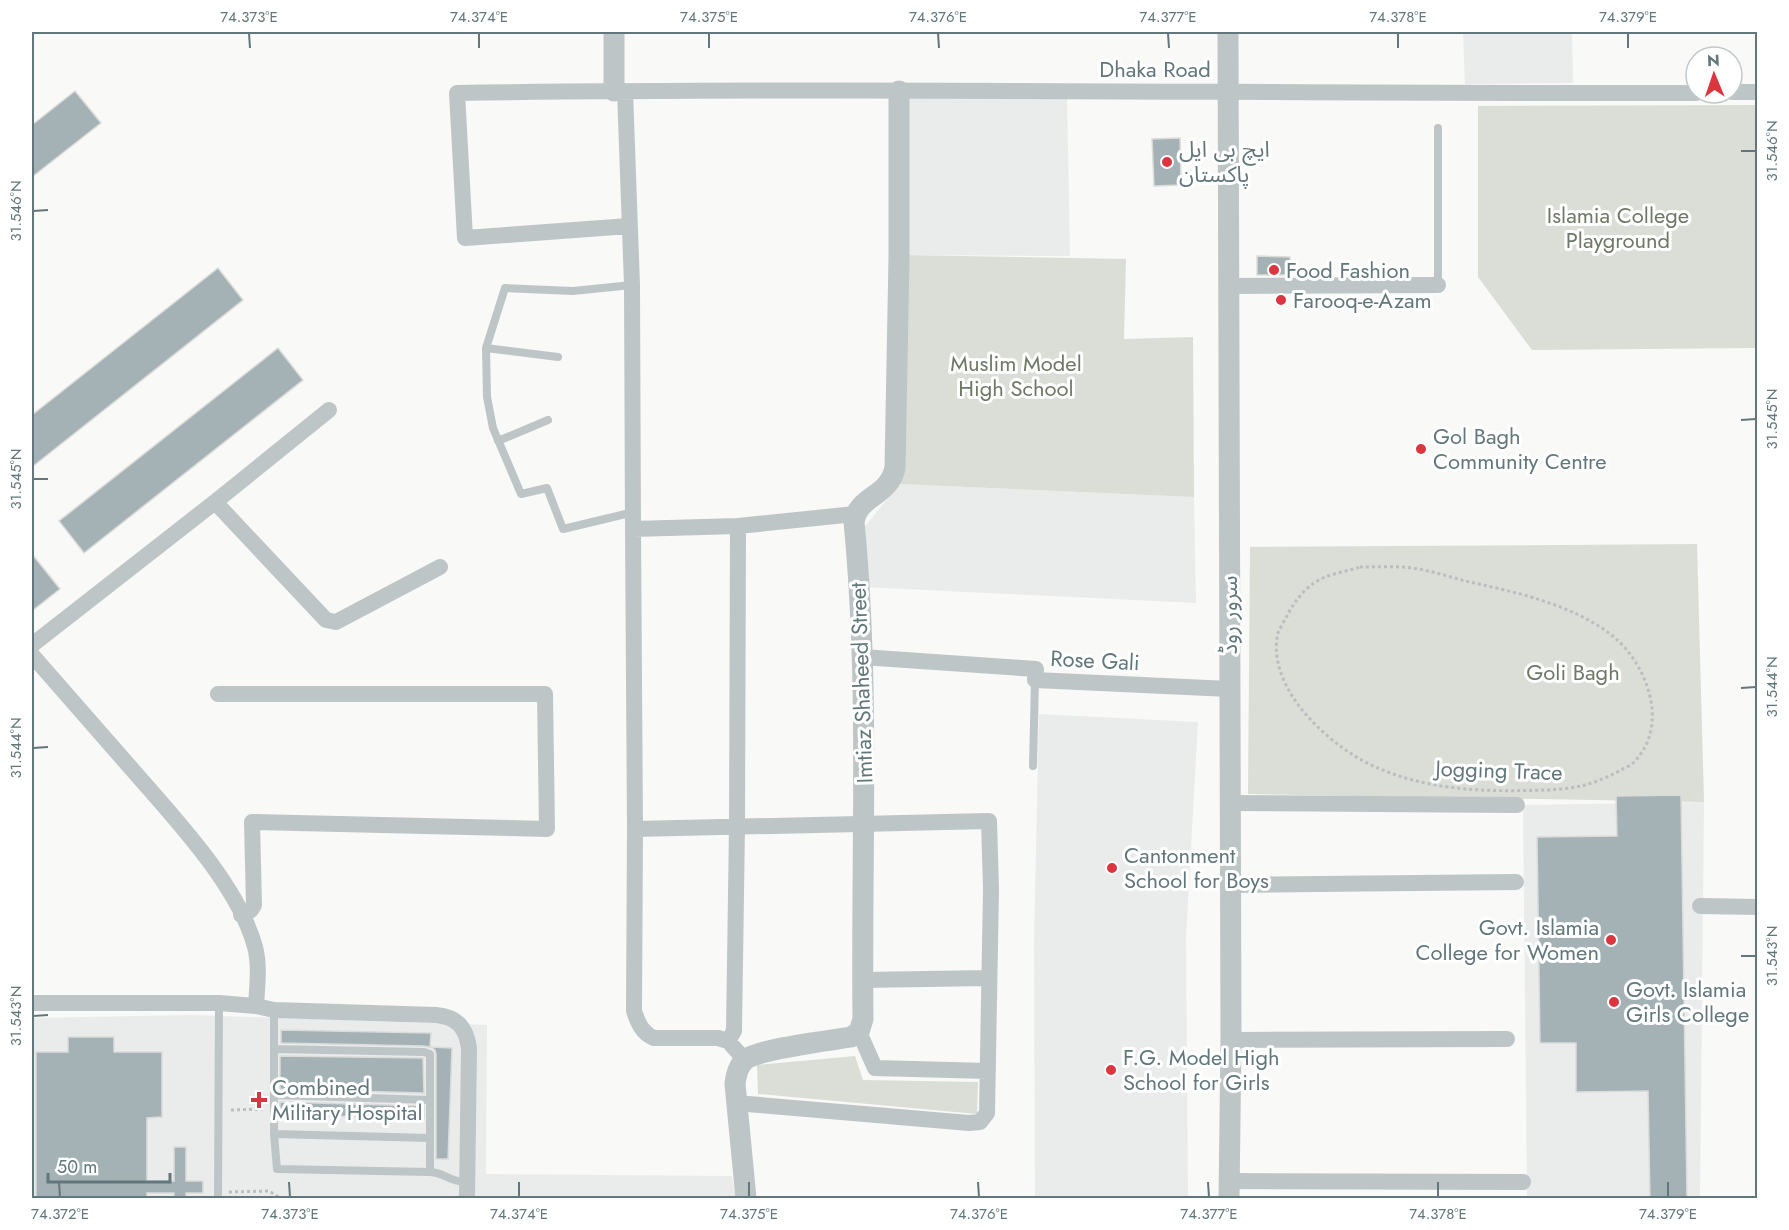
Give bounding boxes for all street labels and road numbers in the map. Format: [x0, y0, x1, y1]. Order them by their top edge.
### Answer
street label: Dhaka Road [1099, 53, 1211, 85]
street label: سرور روڈ [1213, 576, 1245, 654]
street label: Imtiaz Shaheed Street [841, 581, 880, 784]
street label: Rose Gali [1049, 642, 1141, 678]
street label: Jogging Trace [1432, 752, 1563, 788]

